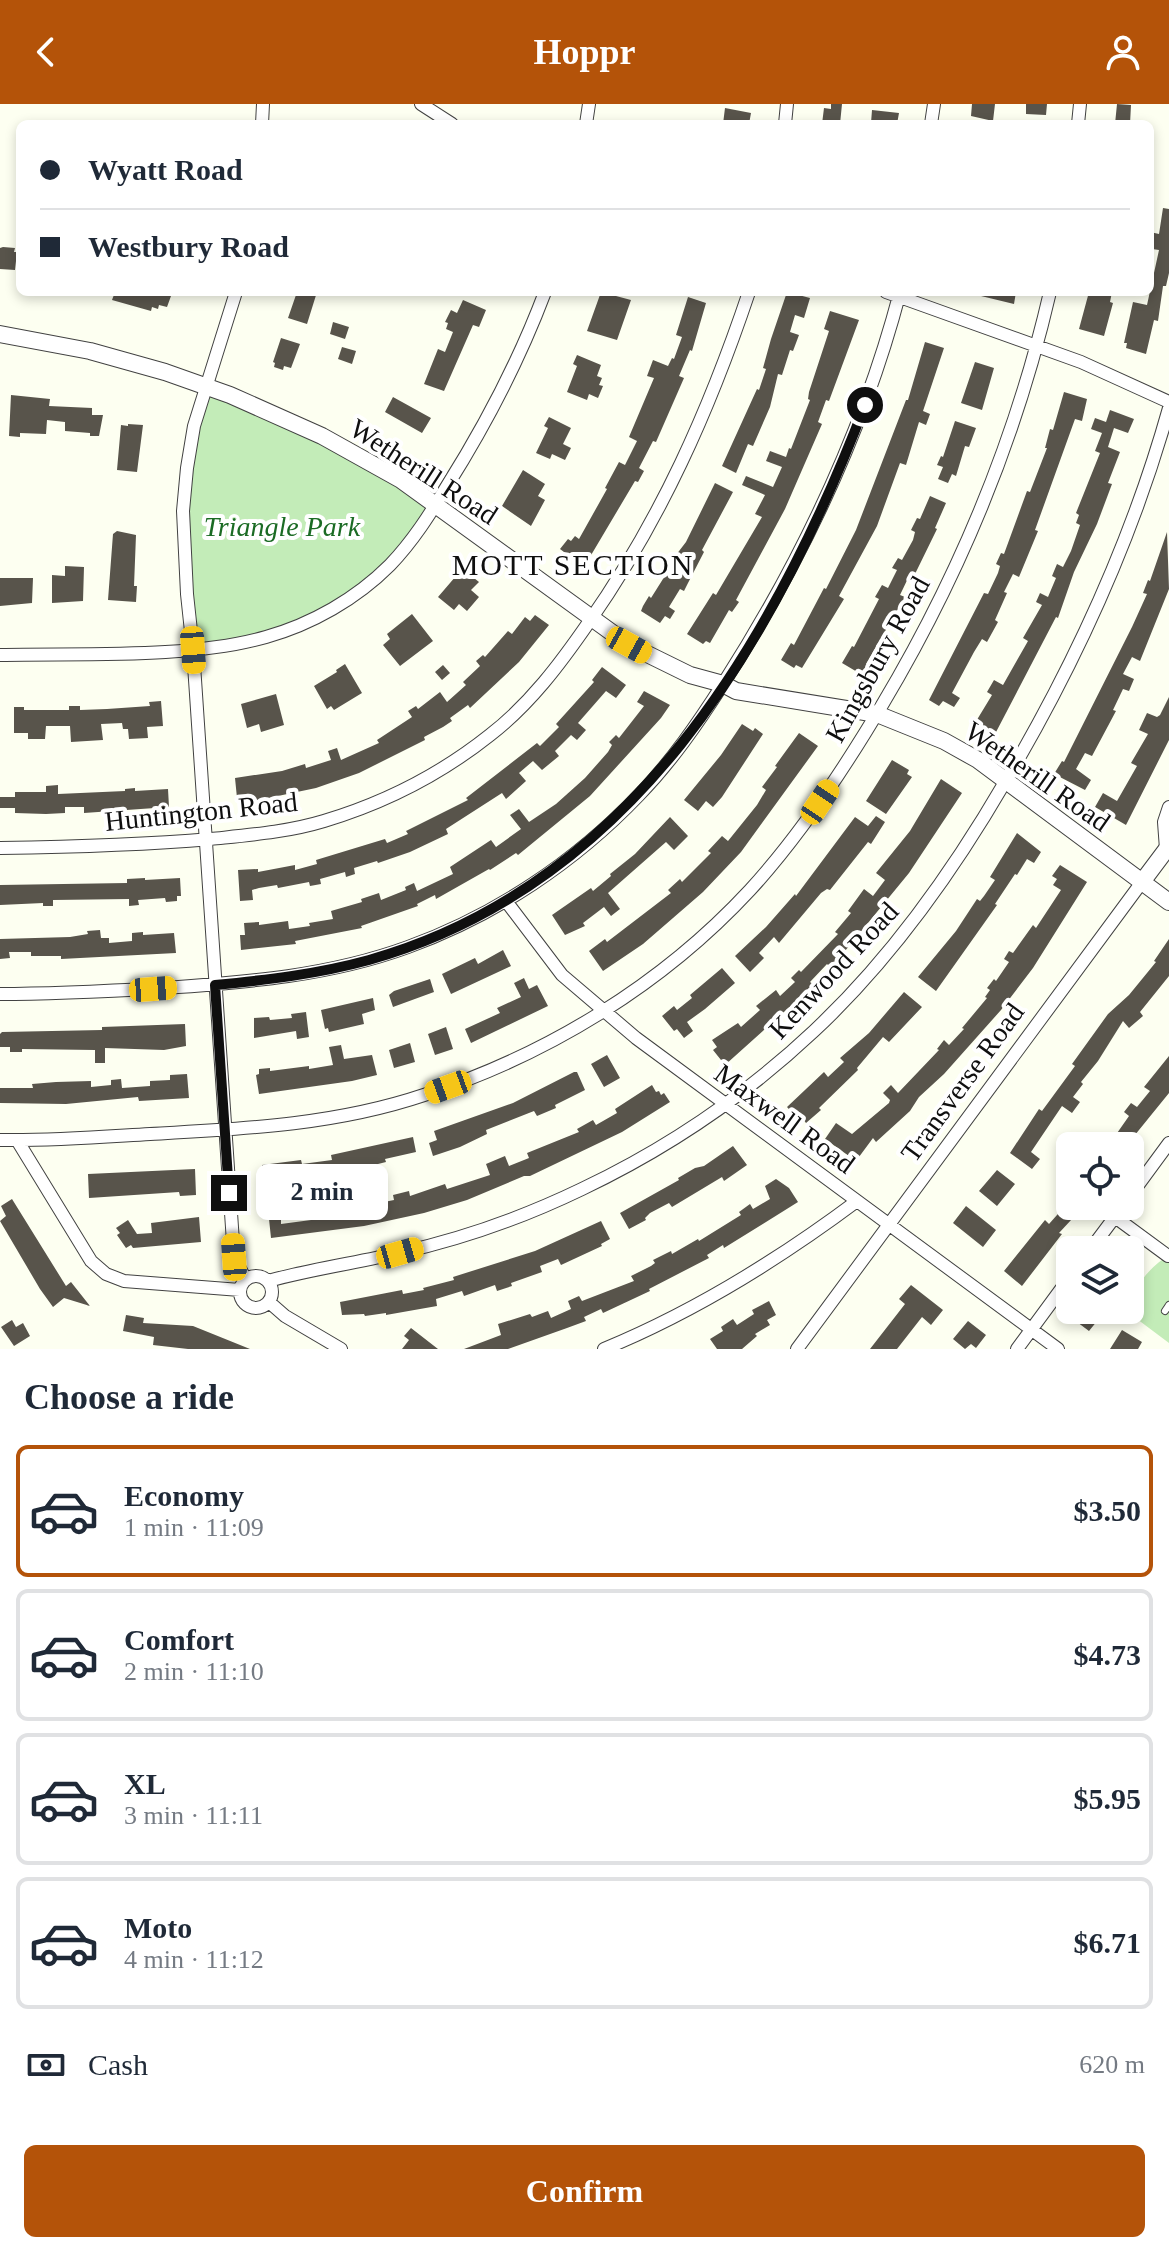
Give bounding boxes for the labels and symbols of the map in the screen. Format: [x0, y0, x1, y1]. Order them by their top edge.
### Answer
route start [847, 387, 883, 423]
street label: Wetherill Road [344, 412, 503, 531]
park label: Triangle Park [204, 511, 361, 542]
district label: MOTT SECTION [452, 548, 694, 581]
street label: Kingsbury Road [819, 571, 936, 747]
car [602, 623, 656, 667]
car [179, 625, 207, 675]
street label: Wetherill Road [959, 715, 1116, 838]
car [797, 775, 843, 829]
street label: Huntington Road [103, 786, 299, 837]
street label: Kenwood Road [762, 896, 904, 1045]
car [128, 975, 178, 1003]
street label: Transverse Road [895, 997, 1030, 1167]
street label: Maxwell Road [709, 1057, 861, 1180]
car [421, 1068, 475, 1106]
callout: 2 min [257, 1165, 389, 1221]
route end [211, 1175, 247, 1211]
car [220, 1232, 248, 1282]
car [374, 1235, 426, 1271]

